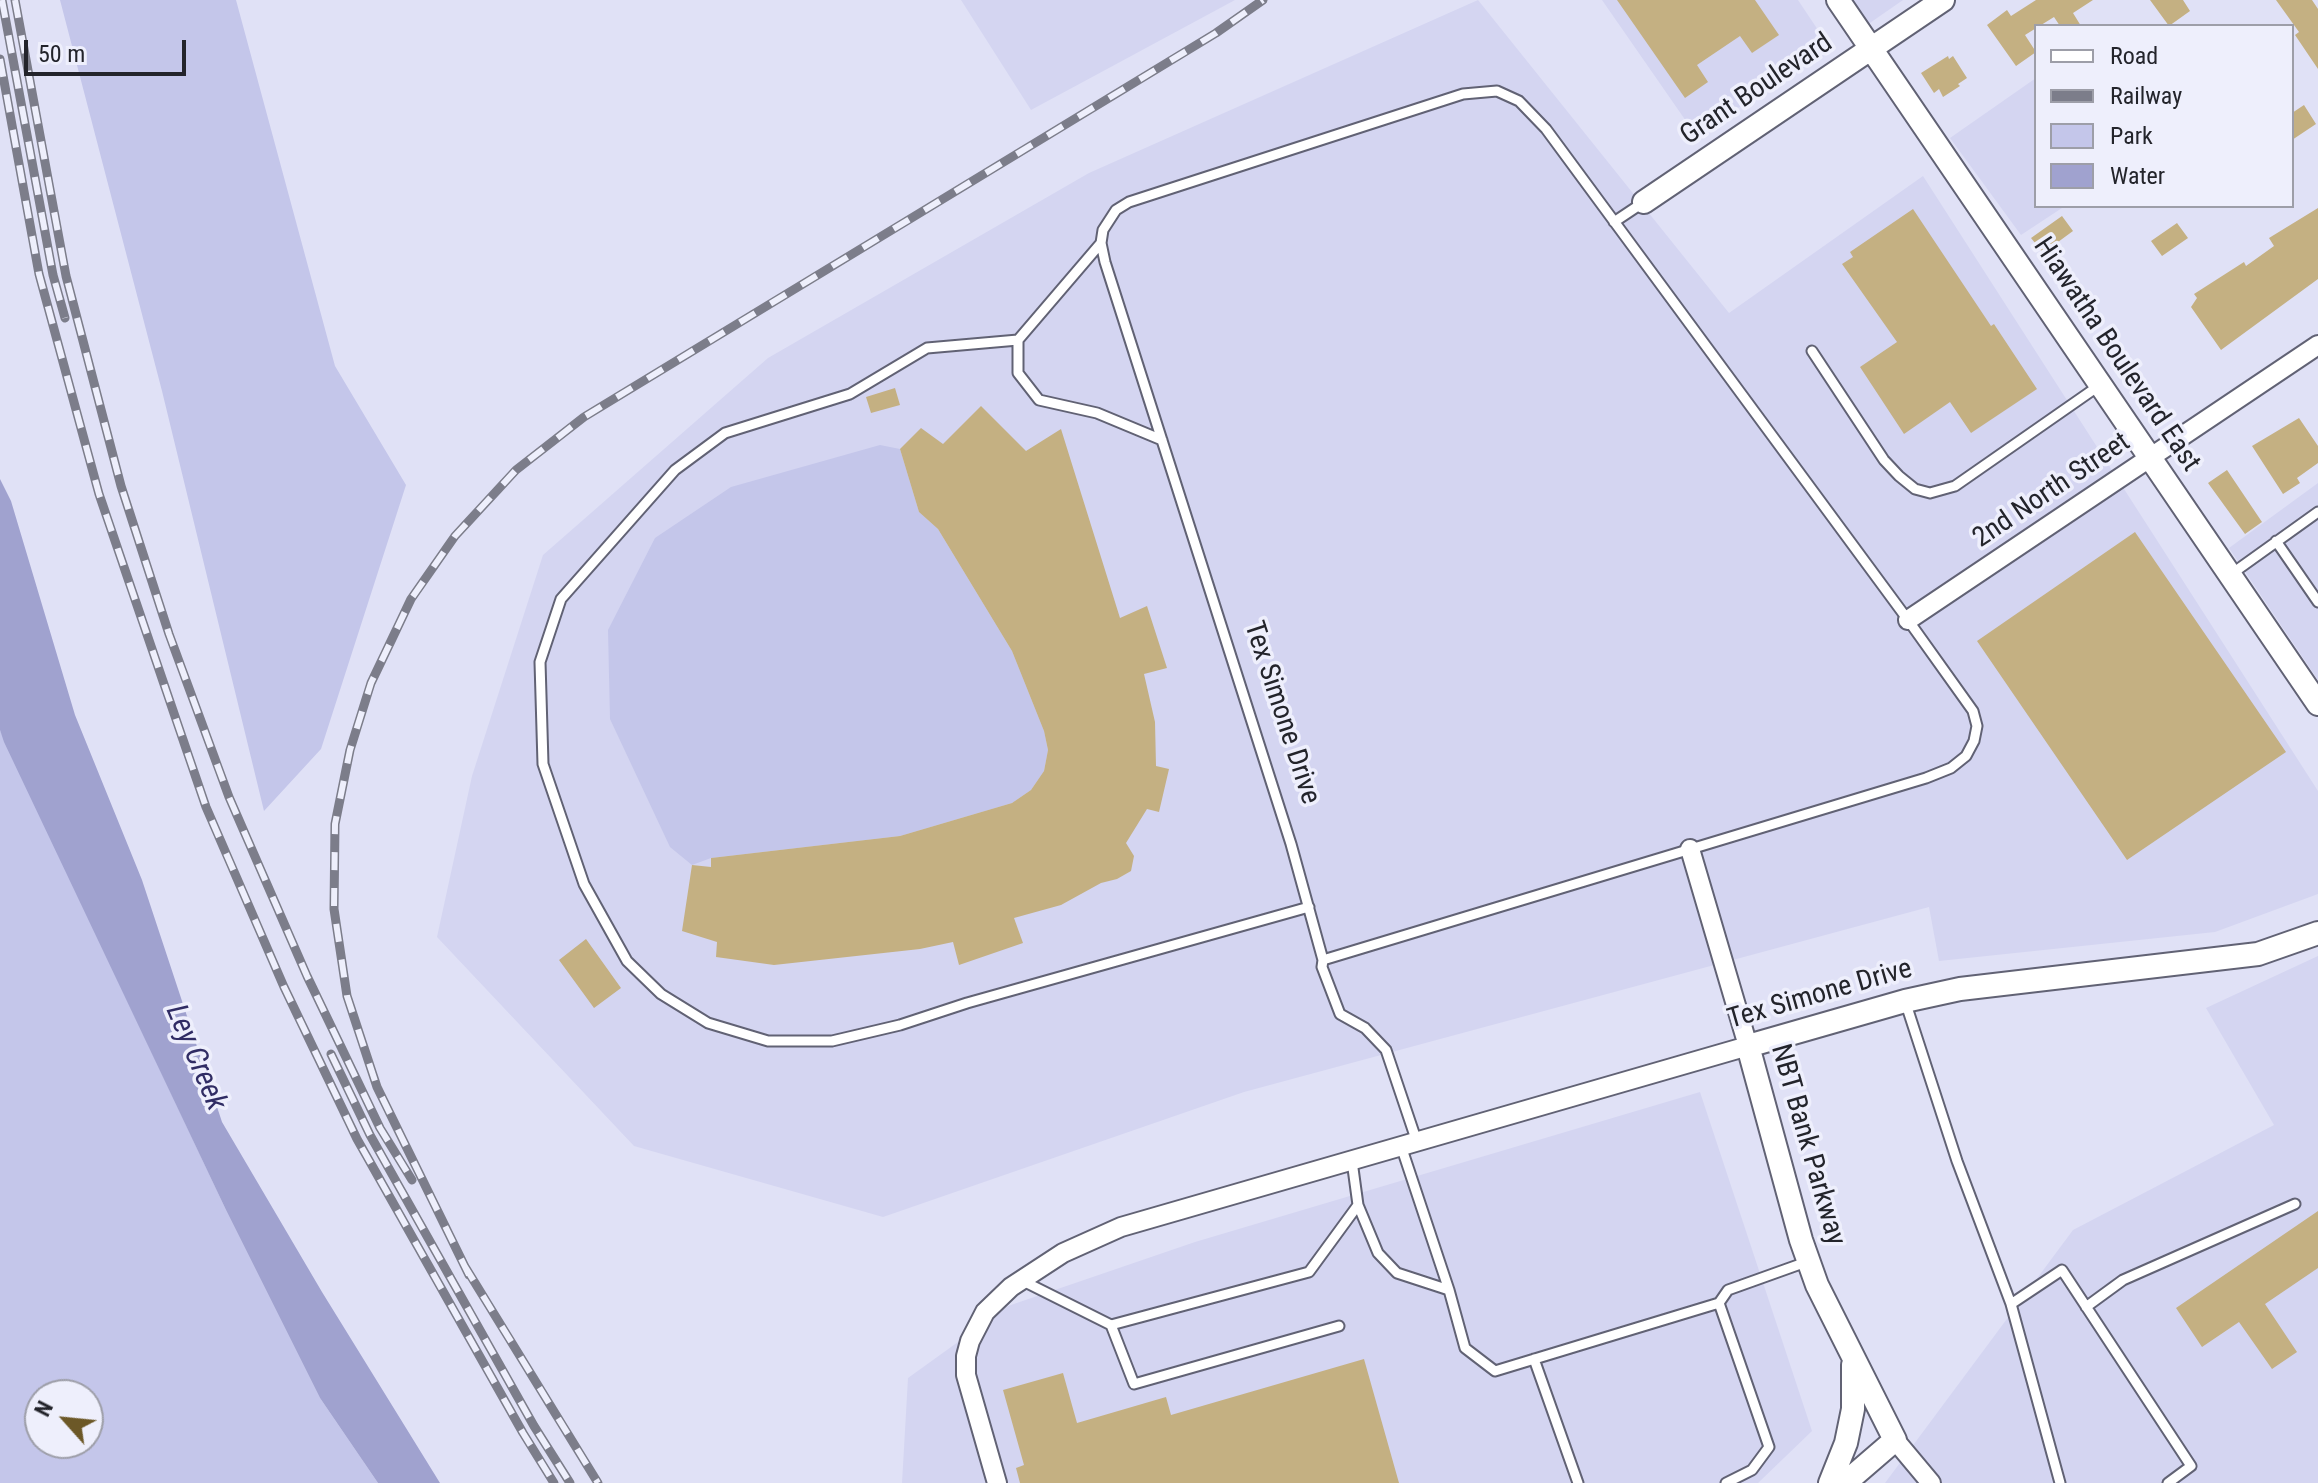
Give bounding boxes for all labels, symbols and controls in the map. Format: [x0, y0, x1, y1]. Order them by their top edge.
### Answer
scale bar [28, 24, 190, 74]
legend [2034, 24, 2294, 208]
street label: Grant Boulevard [1675, 27, 1839, 153]
text: 50 m [38, 40, 85, 68]
text: Road [2110, 42, 2158, 70]
text: Railway [2110, 82, 2182, 110]
text: Park [2110, 122, 2153, 150]
text: Water [2110, 162, 2165, 190]
street label: Hiawatha Boulevard East [2025, 232, 2207, 478]
street label: 2nd North Street [1967, 426, 2137, 556]
street label: Tex Simone Drive [1236, 617, 1326, 809]
street label: Tex Simone Drive [1724, 953, 1916, 1037]
water label: Ley Creek [157, 1000, 233, 1116]
street label: NBT Bank Parkway [1762, 1041, 1852, 1249]
north arrow [24, 1379, 104, 1459]
text: N [30, 1397, 58, 1420]

